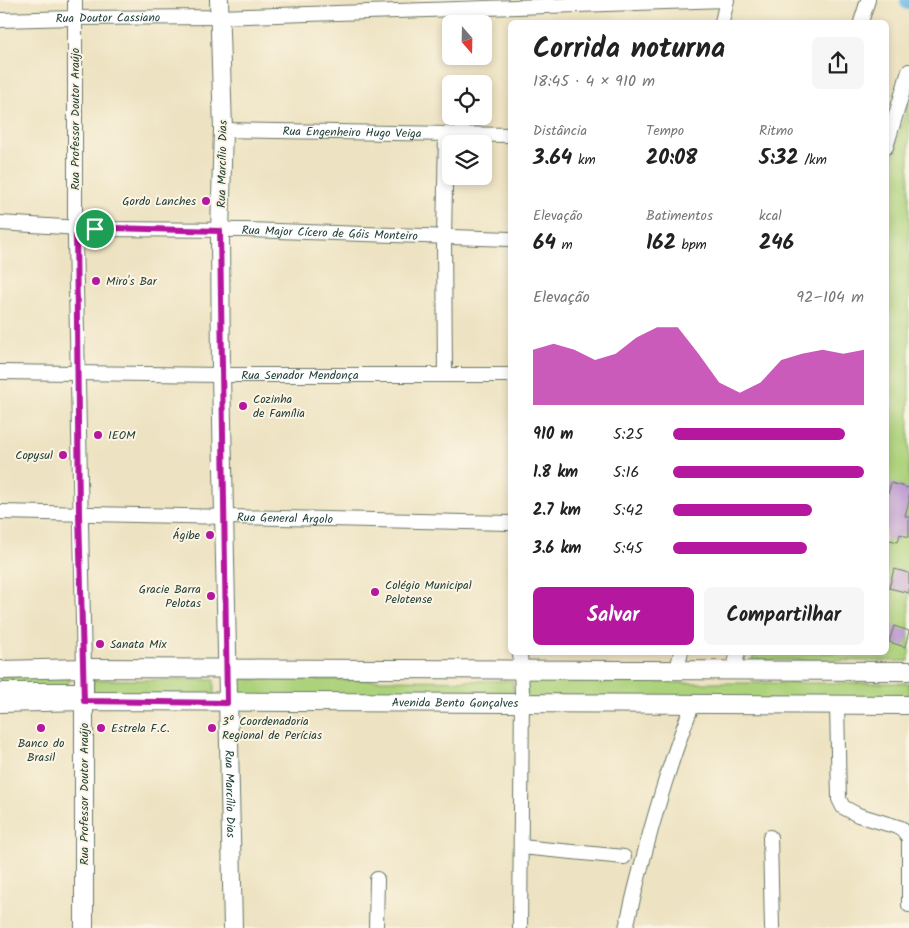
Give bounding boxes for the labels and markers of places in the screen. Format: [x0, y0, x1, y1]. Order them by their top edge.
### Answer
place label: Gordo Lanches [122, 192, 196, 211]
marker: Gordo Lanches [200, 195, 212, 207]
pin [74, 208, 116, 250]
place label: Miro's Bar [106, 272, 158, 291]
marker: Miro's Bar [90, 275, 102, 287]
place label: Cozinha de Família [253, 390, 305, 423]
marker: Cozinha de Família [237, 400, 249, 412]
place label: IEOM [108, 426, 136, 445]
marker: IEOM [92, 429, 104, 441]
place label: Copysul [15, 446, 53, 465]
marker: Copysul [57, 449, 69, 461]
place label: Ágibe [172, 526, 201, 545]
marker: Ágibe [204, 529, 216, 541]
place label: Colégio Municipal Pelotense [385, 576, 472, 609]
place label: Gracie Barra Pelotas [139, 580, 201, 613]
marker: Colégio Municipal Pelotense [369, 586, 381, 598]
marker: Gracie Barra Pelotas [205, 590, 217, 602]
place label: Sanata Mix [110, 635, 167, 654]
marker: Sanata Mix [94, 638, 106, 650]
place label: 3ª Coordenadoria Regional de Perícias [222, 712, 322, 745]
place label: Estrela F.C. [111, 719, 170, 738]
marker: Banco do Brasil [35, 722, 47, 734]
marker: Estrela F.C. [95, 722, 107, 734]
marker: 3ª Coordenadoria Regional de Perícias [206, 722, 218, 734]
place label: Banco do Brasil [18, 734, 64, 767]

